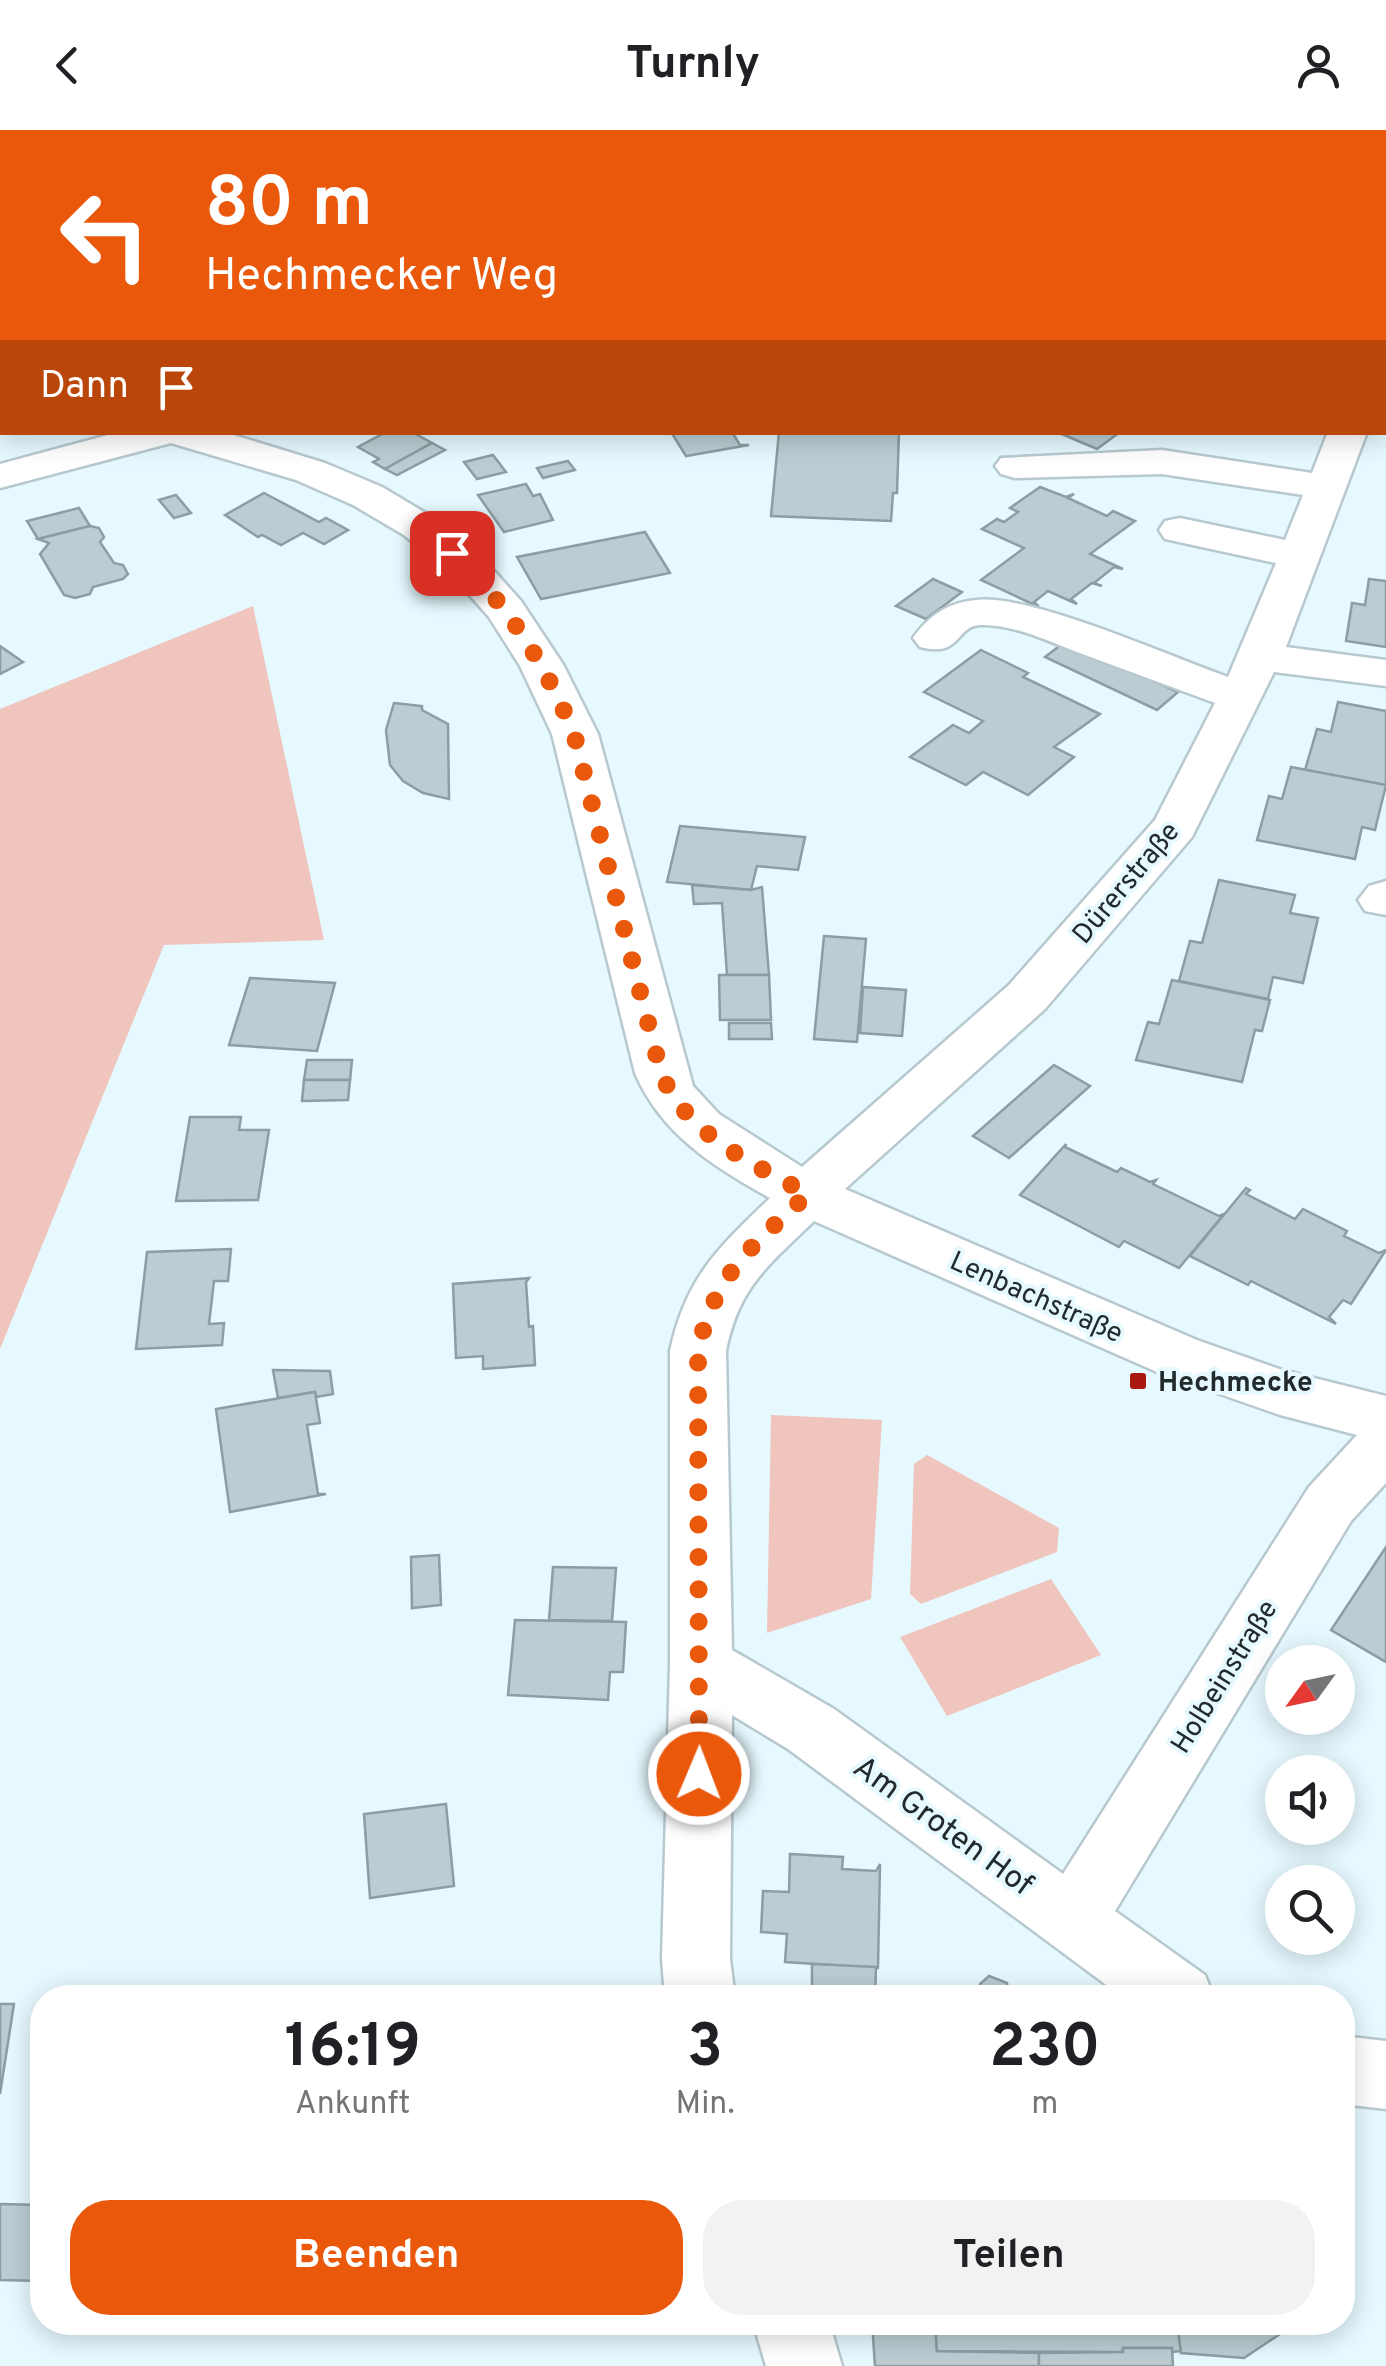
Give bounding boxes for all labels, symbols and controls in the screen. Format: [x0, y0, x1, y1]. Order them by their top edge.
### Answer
text: Turnly [626, 37, 760, 94]
icon: back [40, 38, 95, 93]
icon: person [1291, 38, 1346, 93]
text: 80 m [205, 162, 373, 251]
icon: left [40, 170, 170, 300]
text: Hechmecker Weg [205, 249, 558, 306]
icon: arrive [149, 360, 204, 415]
text: Dann [40, 363, 129, 412]
pin [410, 511, 495, 596]
icon: arrive [425, 526, 480, 581]
street label: Dürerstraße [1066, 815, 1189, 953]
street label: Lenbachstraße [944, 1245, 1128, 1353]
place label: Hechmecke [1158, 1366, 1313, 1402]
marker: Hechmecke [1127, 1370, 1149, 1392]
street label: Holbeinstraße [1164, 1594, 1287, 1761]
north arrow [1265, 1645, 1355, 1735]
map controls [1265, 1645, 1355, 1955]
position arrow [647, 1722, 751, 1826]
street label: Am Groten Hof [844, 1749, 1040, 1906]
button: sound [1265, 1755, 1355, 1845]
button: search [1265, 1865, 1355, 1955]
text: 16:19 [285, 2012, 421, 2088]
text: 3 [687, 2012, 723, 2088]
text: 230 [989, 2012, 1100, 2088]
text: Ankunft [295, 2085, 410, 2125]
text: Min. [675, 2085, 735, 2125]
text: m [1031, 2085, 1058, 2125]
button: Beenden [70, 2200, 683, 2315]
button: Teilen [703, 2200, 1315, 2315]

